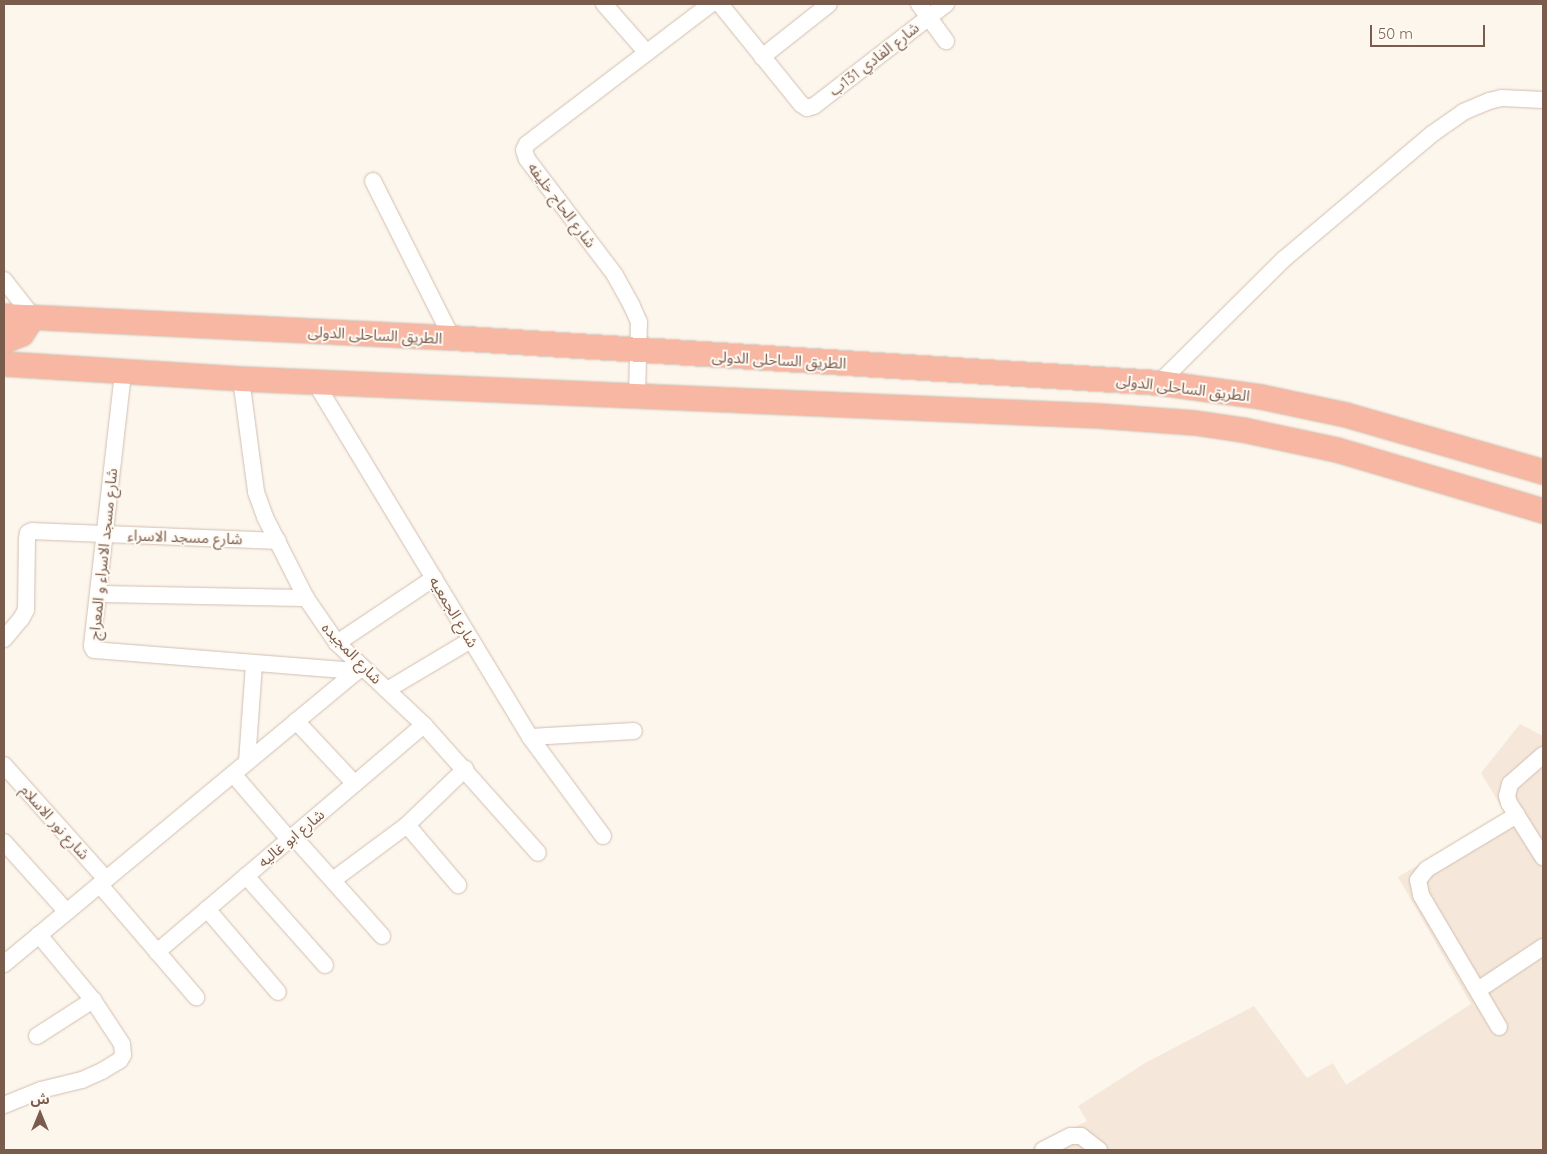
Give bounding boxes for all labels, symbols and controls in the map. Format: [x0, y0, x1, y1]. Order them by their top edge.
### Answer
scale bar [1372, 15, 1487, 47]
street label: شارع الفادي 131ب [825, 18, 923, 100]
text: 50 m [1378, 24, 1413, 43]
street label: شارع الحاج خليفه [524, 159, 600, 251]
street label: الطريق الساحلى الدولى [307, 322, 443, 348]
street label: الطريق الساحلى الدولى [711, 347, 847, 373]
street label: الطريق الساحلى الدولى [1115, 371, 1251, 405]
street label: شارع مسجد الاسراء و المعراج [85, 467, 121, 641]
street label: شارع مسجد الاسراء [127, 526, 243, 548]
street label: شارع الجمعيه [426, 573, 482, 651]
street label: شارع المجيده [318, 618, 386, 688]
street label: شارع نور الاسلام [17, 781, 93, 863]
street label: شارع ابو غاليه [254, 805, 328, 871]
north arrow [15, 1089, 65, 1139]
text: ش [30, 1090, 50, 1108]

